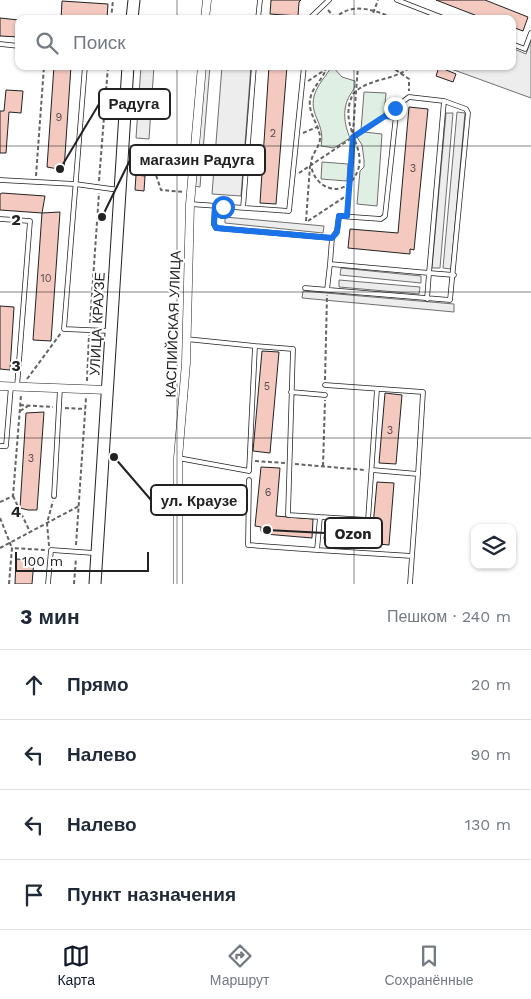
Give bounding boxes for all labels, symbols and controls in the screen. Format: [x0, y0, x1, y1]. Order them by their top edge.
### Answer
search box [15, 15, 516, 70]
icon: search [33, 29, 61, 57]
text: Поиск [73, 31, 126, 54]
callout: Радуга [99, 89, 170, 119]
text: Радуга [109, 95, 160, 113]
route end [384, 97, 407, 120]
house number: 9 [56, 111, 63, 124]
house number: 2 [270, 127, 276, 140]
callout: магазин Радуга [130, 145, 265, 175]
text: магазин Радуга [140, 151, 255, 169]
house number: 3 [410, 162, 416, 175]
route start [212, 196, 235, 219]
text: 2 [11, 210, 21, 229]
street label: КАСПИЙСКАЯ УЛИЦА [161, 249, 184, 398]
house number: 10 [40, 272, 52, 285]
street label: УЛИЦА КРАУЗЕ [86, 272, 108, 376]
text: 3 [11, 356, 21, 375]
house number: 5 [264, 380, 270, 393]
house number: 3 [387, 424, 393, 437]
house number: 3 [28, 452, 34, 465]
callout: ул. Краузе [151, 485, 247, 515]
house number: 6 [265, 486, 272, 499]
text: ул. Краузе [161, 492, 237, 510]
text: 4 [11, 502, 21, 521]
callout: Ozon [325, 518, 382, 548]
map controls [471, 524, 516, 569]
button: layers [471, 524, 516, 569]
text: Ozon [335, 525, 372, 543]
scale bar [15, 549, 149, 572]
text: 100 m [22, 553, 63, 569]
text: 3 мин [20, 604, 80, 629]
text: Пешком · 240 m [387, 607, 511, 626]
icon: ahead [20, 671, 48, 699]
text: Прямо [67, 673, 129, 696]
text: 20 m [471, 675, 511, 694]
icon: left [20, 741, 48, 769]
text: Налево [67, 743, 137, 766]
text: 90 m [470, 745, 511, 764]
icon: left [20, 811, 48, 839]
text: Налево [67, 813, 137, 836]
text: 130 m [465, 815, 511, 834]
icon: arrive [20, 881, 48, 909]
text: Пункт назначения [67, 883, 236, 906]
tab: Карта [57, 942, 95, 988]
tab: Маршрут [210, 942, 270, 988]
tab: Сохранённые [384, 942, 474, 988]

